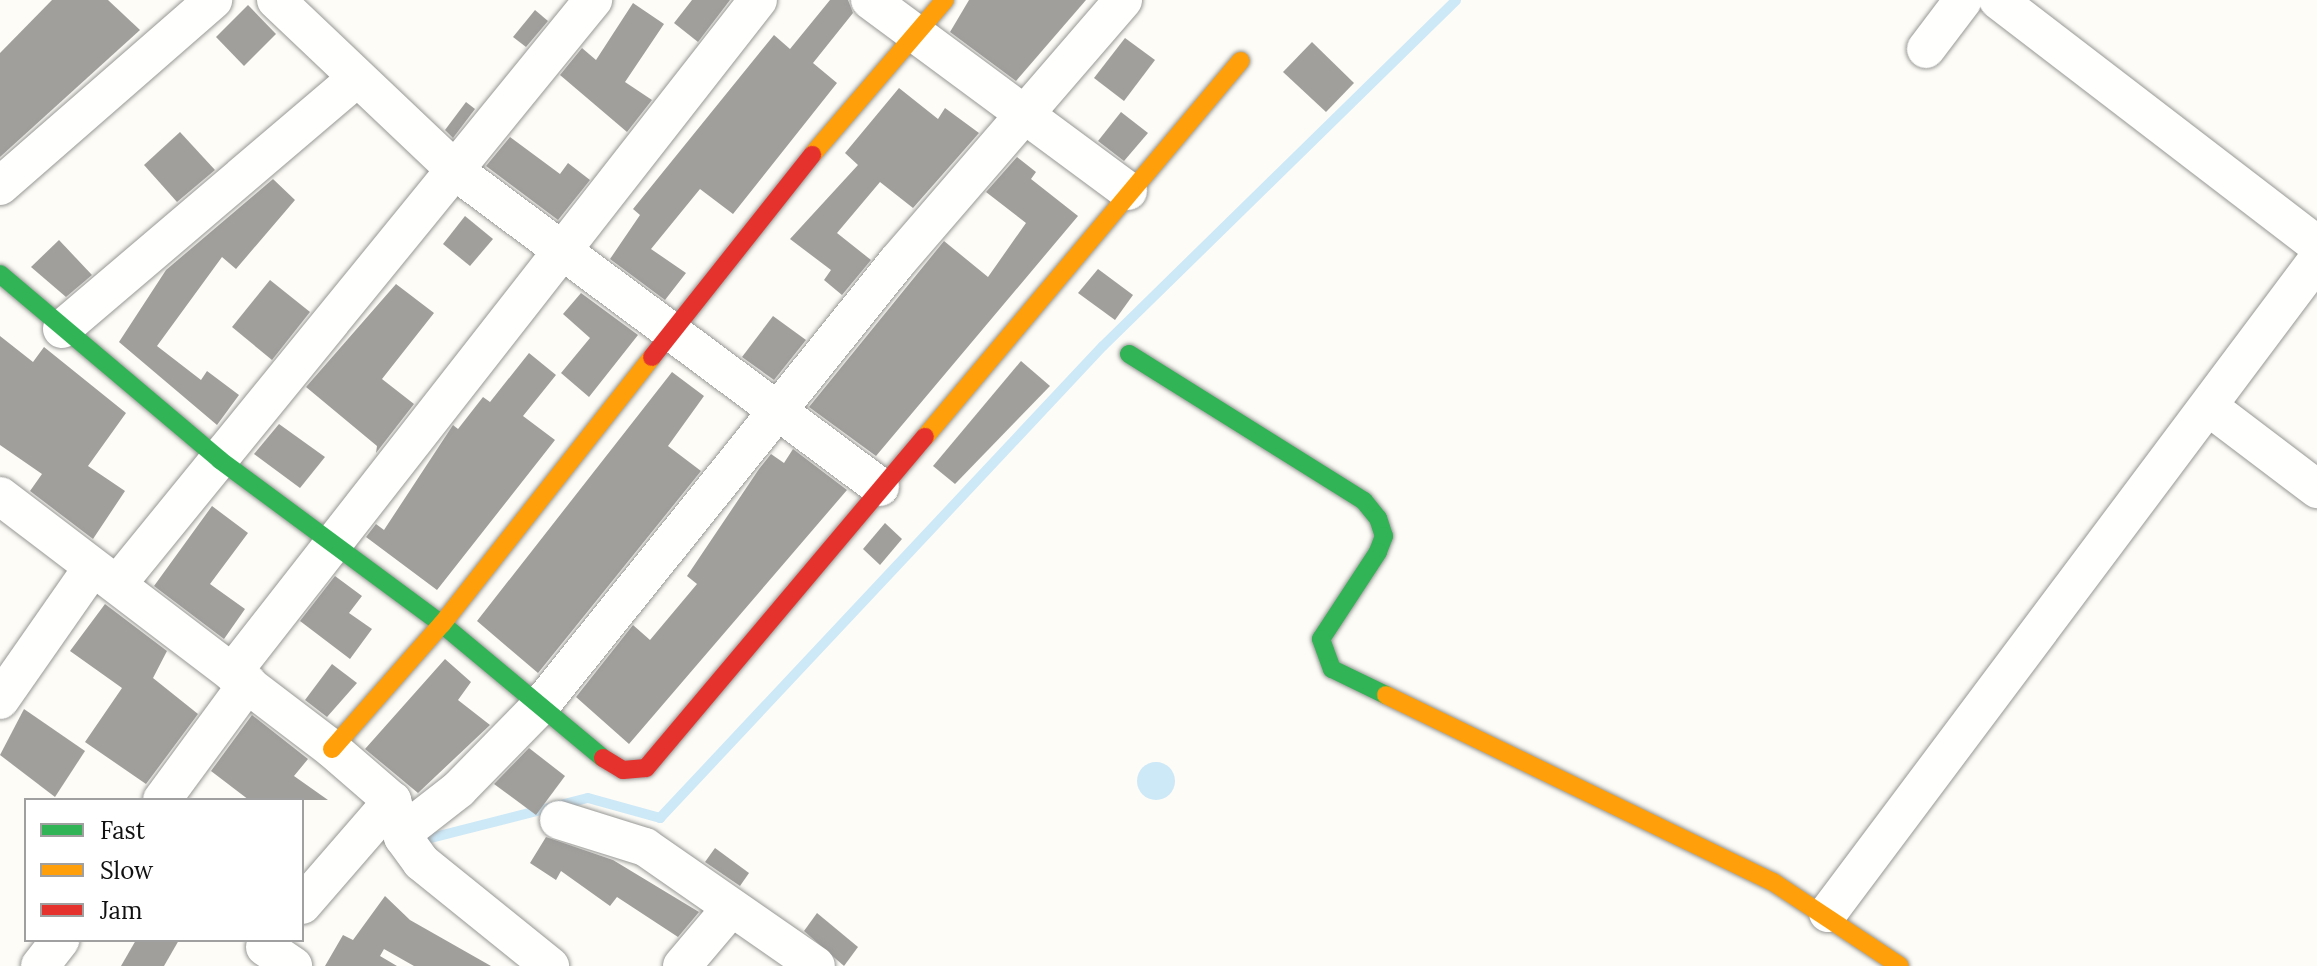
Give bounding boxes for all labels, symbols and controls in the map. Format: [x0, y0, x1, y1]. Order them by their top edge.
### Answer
legend [24, 798, 304, 942]
text: Fast [100, 815, 145, 846]
text: Slow [100, 855, 153, 886]
text: Jam [100, 895, 142, 926]

